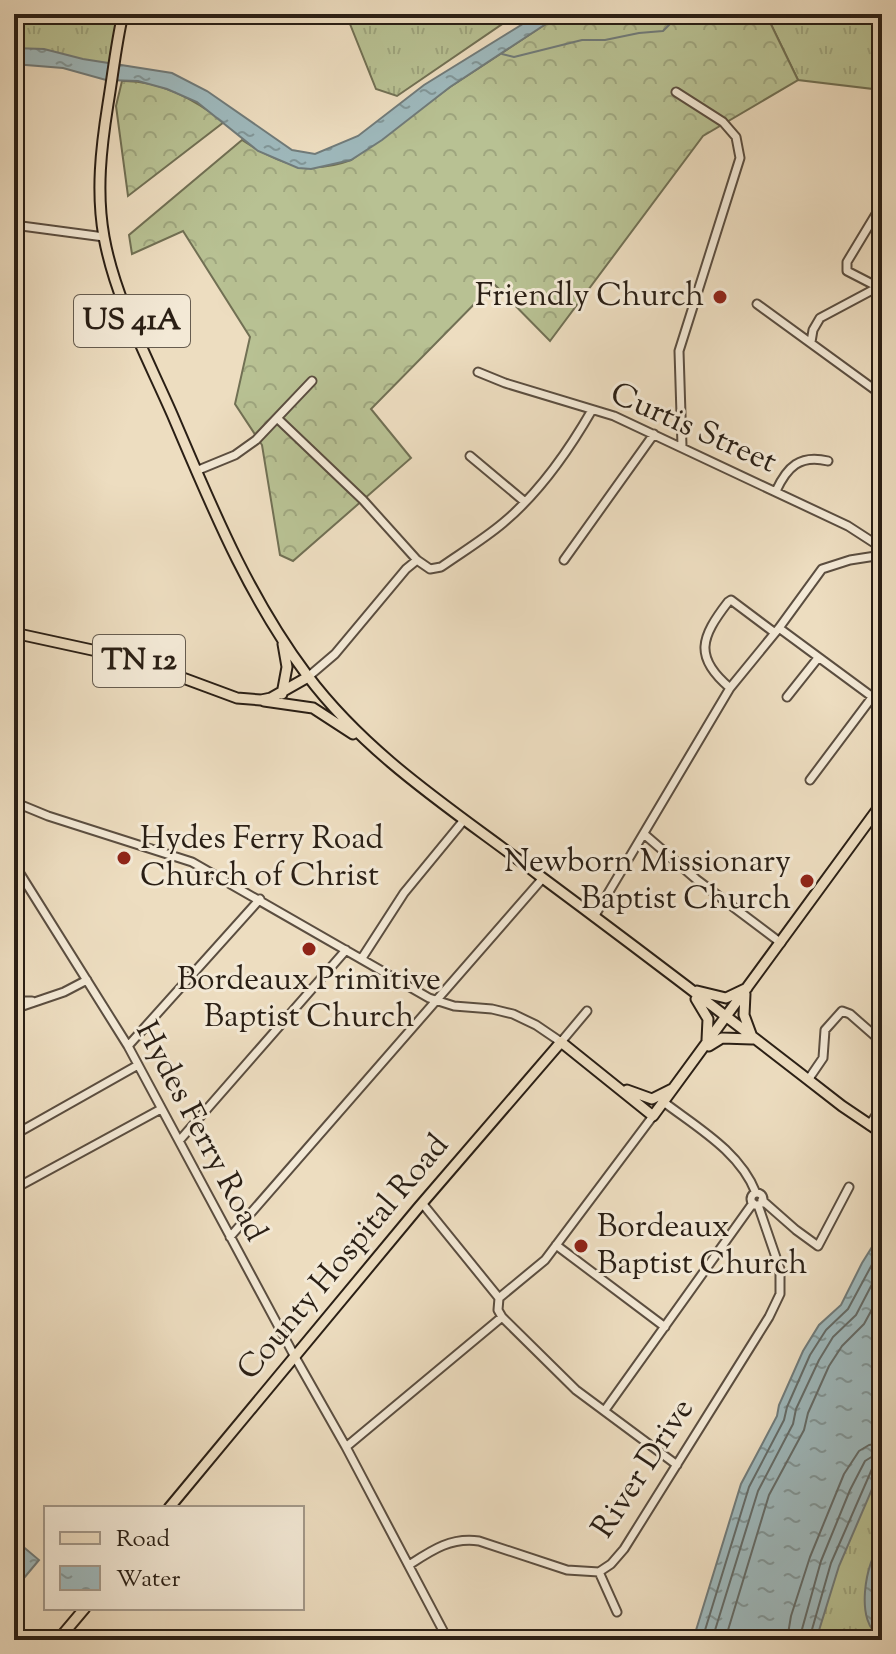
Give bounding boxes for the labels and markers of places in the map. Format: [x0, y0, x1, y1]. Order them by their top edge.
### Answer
place label: Friendly Church [475, 274, 704, 320]
marker: Friendly Church [711, 288, 729, 306]
place label: Hydes Ferry Road Church of Christ [140, 817, 384, 900]
place label: Newborn Missionary Baptist Church [504, 840, 791, 923]
marker: Hydes Ferry Road Church of Christ [115, 849, 133, 867]
marker: Newborn Missionary Baptist Church [798, 872, 816, 890]
marker: Bordeaux Primitive Baptist Church [300, 940, 318, 958]
place label: Bordeaux Primitive Baptist Church [177, 958, 441, 1041]
place label: Bordeaux Baptist Church [597, 1205, 808, 1288]
marker: Bordeaux Baptist Church [572, 1237, 590, 1255]

